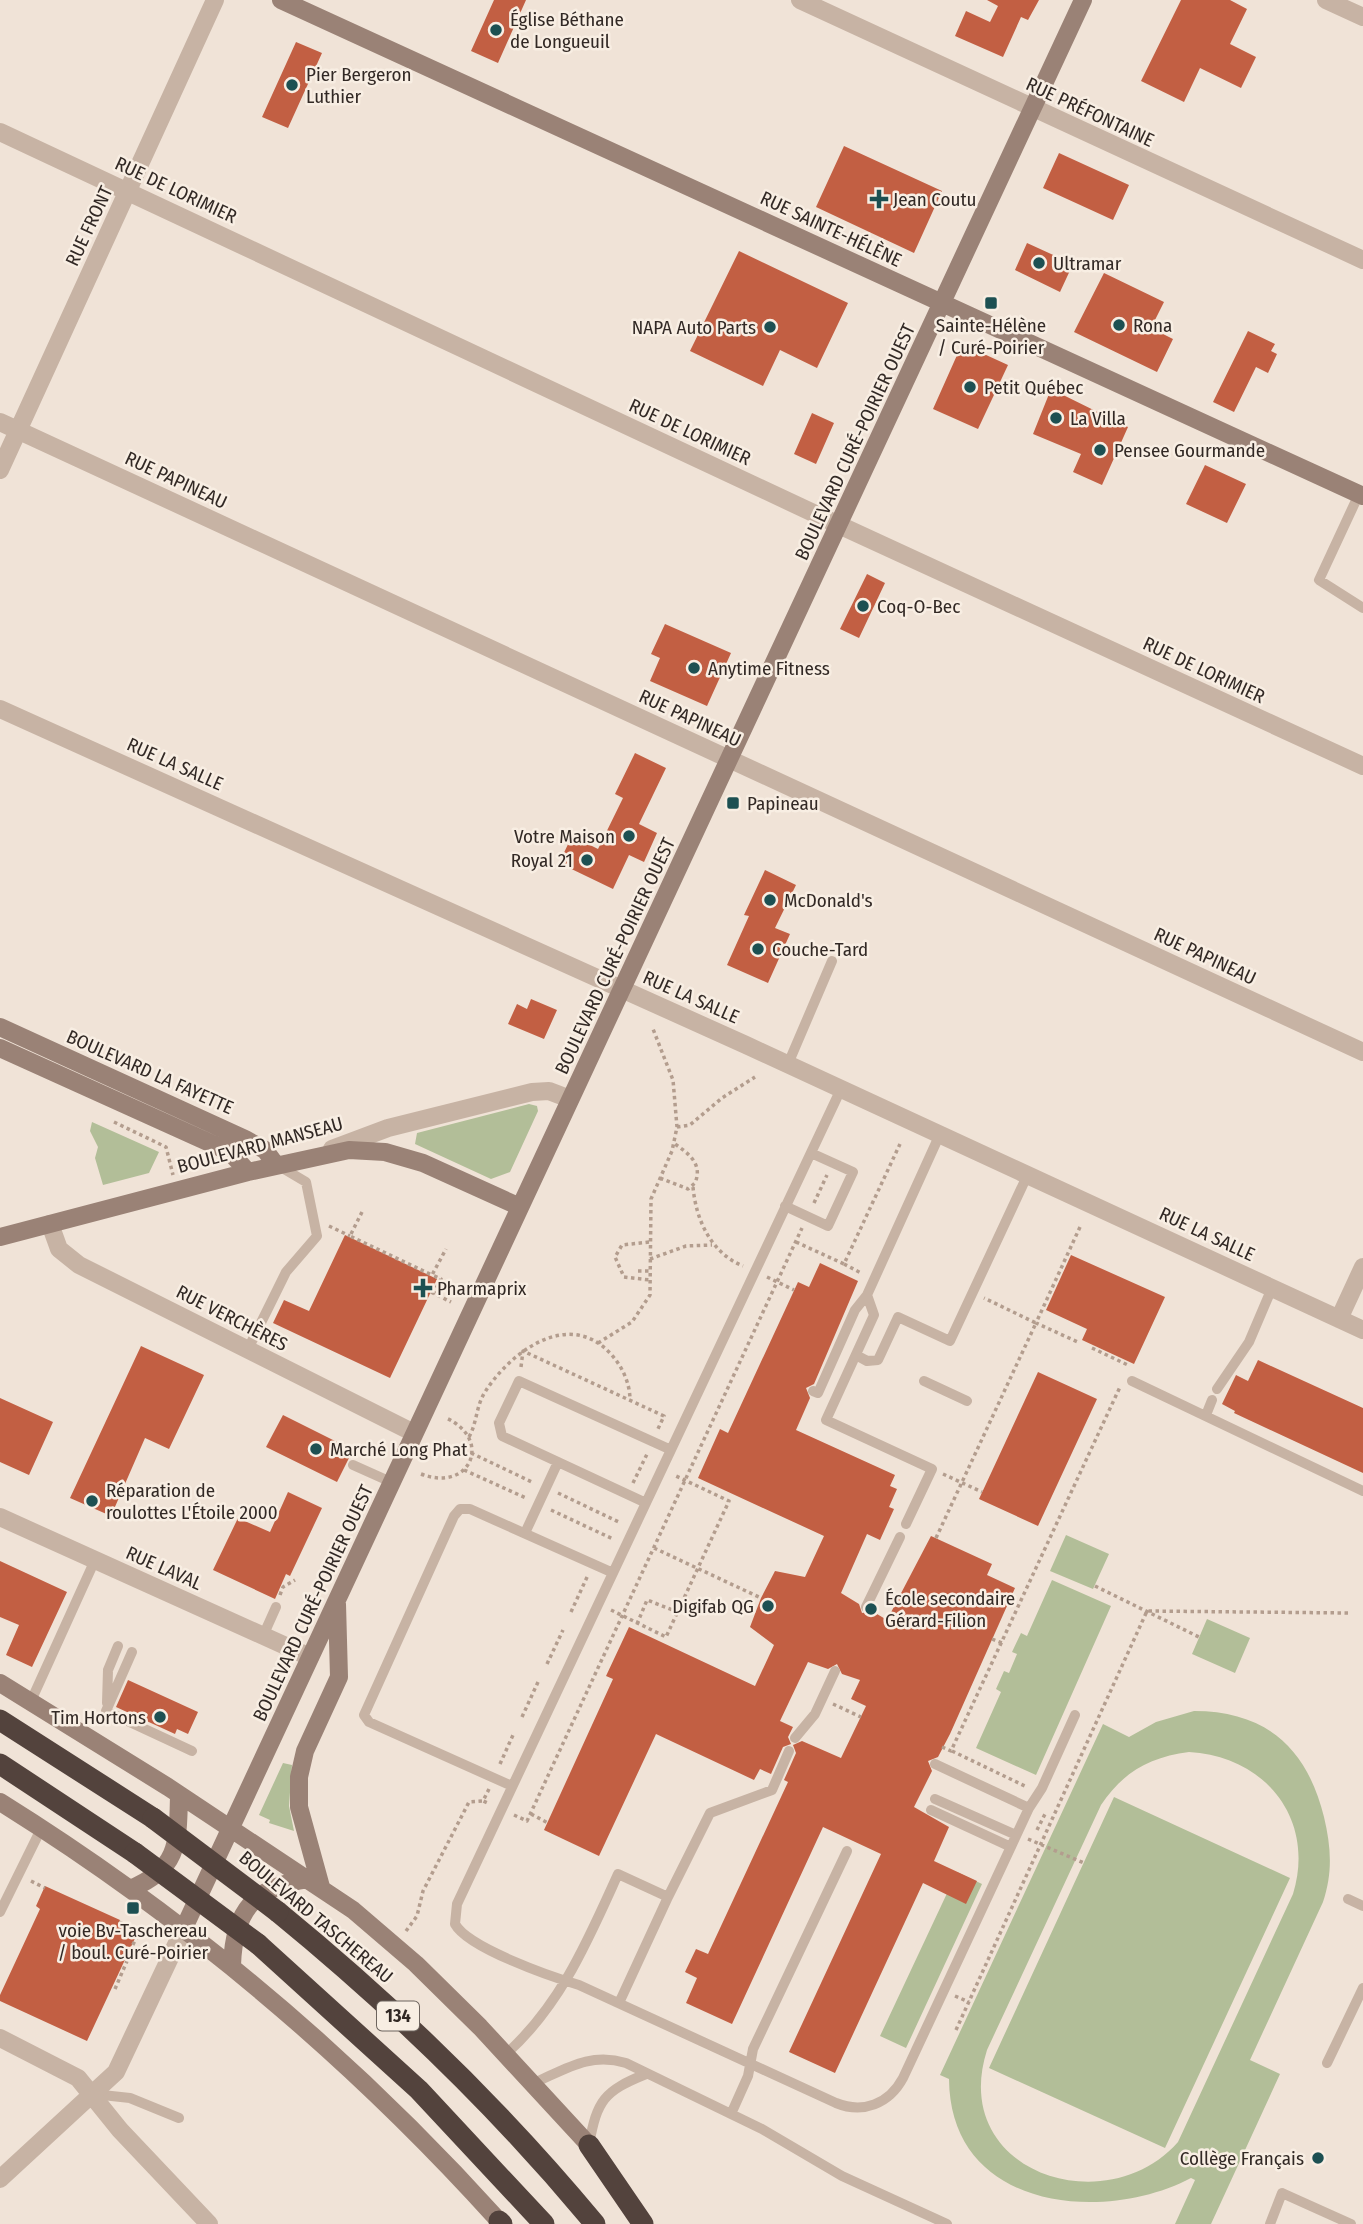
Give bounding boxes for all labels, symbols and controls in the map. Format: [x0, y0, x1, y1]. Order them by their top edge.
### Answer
place label: Église Béthane de Longueuil [510, 8, 624, 53]
marker: Église Béthane de Longueuil [488, 22, 504, 38]
place label: Pier Bergeron Luthier [306, 63, 411, 108]
street label: RUE PRÉFONTAINE [1022, 72, 1158, 152]
marker: Pier Bergeron Luthier [284, 77, 300, 93]
street label: RUE DE LORIMIER [111, 152, 241, 228]
street label: RUE FRONT [61, 182, 118, 270]
street label: RUE SAINTE-HÉLÈNE [757, 186, 905, 272]
place label: Jean Coutu [893, 188, 977, 211]
marker: Jean Coutu [871, 191, 887, 207]
place label: Ultramar [1053, 252, 1122, 275]
marker: Ultramar [1031, 255, 1047, 271]
marker: Sainte-Hélène / Curé-Poirier [983, 295, 999, 311]
place label: Sainte-Hélène / Curé-Poirier [936, 314, 1046, 359]
place label: Rona [1133, 314, 1172, 337]
place label: NAPA Auto Parts [632, 316, 756, 339]
marker: Rona [1111, 317, 1127, 333]
marker: NAPA Auto Parts [762, 319, 778, 335]
street label: BOULEVARD CURÉ-POIRIER OUEST [790, 320, 920, 564]
place label: Petit Québec [984, 376, 1083, 399]
marker: Petit Québec [962, 379, 978, 395]
street label: RUE DE LORIMIER [625, 394, 755, 470]
place label: La Villa [1070, 407, 1126, 430]
marker: La Villa [1048, 410, 1064, 426]
place label: Pensee Gourmande [1114, 439, 1265, 462]
marker: Pensee Gourmande [1092, 442, 1108, 458]
street label: RUE PAPINEAU [121, 446, 231, 514]
place label: Coq-O-Bec [877, 595, 960, 618]
marker: Coq-O-Bec [855, 598, 871, 614]
street label: RUE DE LORIMIER [1139, 632, 1269, 708]
place label: Anytime Fitness [708, 657, 830, 680]
marker: Anytime Fitness [686, 660, 702, 676]
street label: RUE PAPINEAU [635, 684, 745, 752]
street label: RUE LA SALLE [123, 733, 227, 795]
place label: Papineau [747, 792, 819, 815]
marker: Papineau [725, 795, 741, 811]
place label: Votre Maison [514, 825, 615, 848]
marker: Votre Maison [621, 828, 637, 844]
street label: BOULEVARD CURÉ-POIRIER OUEST [550, 834, 680, 1078]
place label: Royal 21 [511, 849, 573, 872]
marker: Royal 21 [579, 852, 595, 868]
place label: McDonald's [784, 889, 873, 912]
marker: McDonald's [762, 892, 778, 908]
street label: RUE PAPINEAU [1150, 922, 1260, 990]
place label: Couche-Tard [772, 938, 868, 961]
marker: Couche-Tard [750, 941, 766, 957]
street label: RUE LA SALLE [639, 966, 743, 1028]
street label: BOULEVARD LA FAYETTE [63, 1025, 237, 1119]
street label: BOULEVARD MANSEAU [175, 1112, 345, 1178]
street label: RUE LA SALLE [1156, 1202, 1258, 1266]
place label: Pharmaprix [437, 1277, 527, 1300]
street label: RUE VERCHÈRES [172, 1280, 292, 1356]
marker: Pharmaprix [415, 1280, 431, 1296]
place label: Marché Long Phat [330, 1438, 468, 1461]
marker: Marché Long Phat [308, 1441, 324, 1457]
place label: Réparation de roulottes L'Étoile 2000 [106, 1479, 278, 1524]
street label: BOULEVARD CURÉ-POIRIER OUEST [248, 1481, 378, 1725]
marker: Réparation de roulottes L'Étoile 2000 [84, 1493, 100, 1509]
street label: RUE LAVAL [122, 1541, 206, 1595]
place label: École secondaire Gérard-Filion [885, 1587, 1015, 1632]
place label: Digifab QG [672, 1595, 754, 1618]
marker: Digifab QG [760, 1598, 776, 1614]
marker: École secondaire Gérard-Filion [863, 1601, 879, 1617]
place label: Tim Hortons [51, 1706, 146, 1729]
marker: Tim Hortons [152, 1709, 168, 1725]
street label: BOULEVARD TASCHEREAU [234, 1846, 398, 1988]
marker: voie Bv-Taschereau / boul. Curé-Poirier [125, 1900, 141, 1916]
place label: voie Bv-Taschereau / boul. Curé-Poirier [58, 1919, 209, 1964]
road number: 134 [377, 2002, 419, 2030]
place label: Collège Français [1180, 2147, 1304, 2170]
marker: Collège Français [1310, 2150, 1326, 2166]

